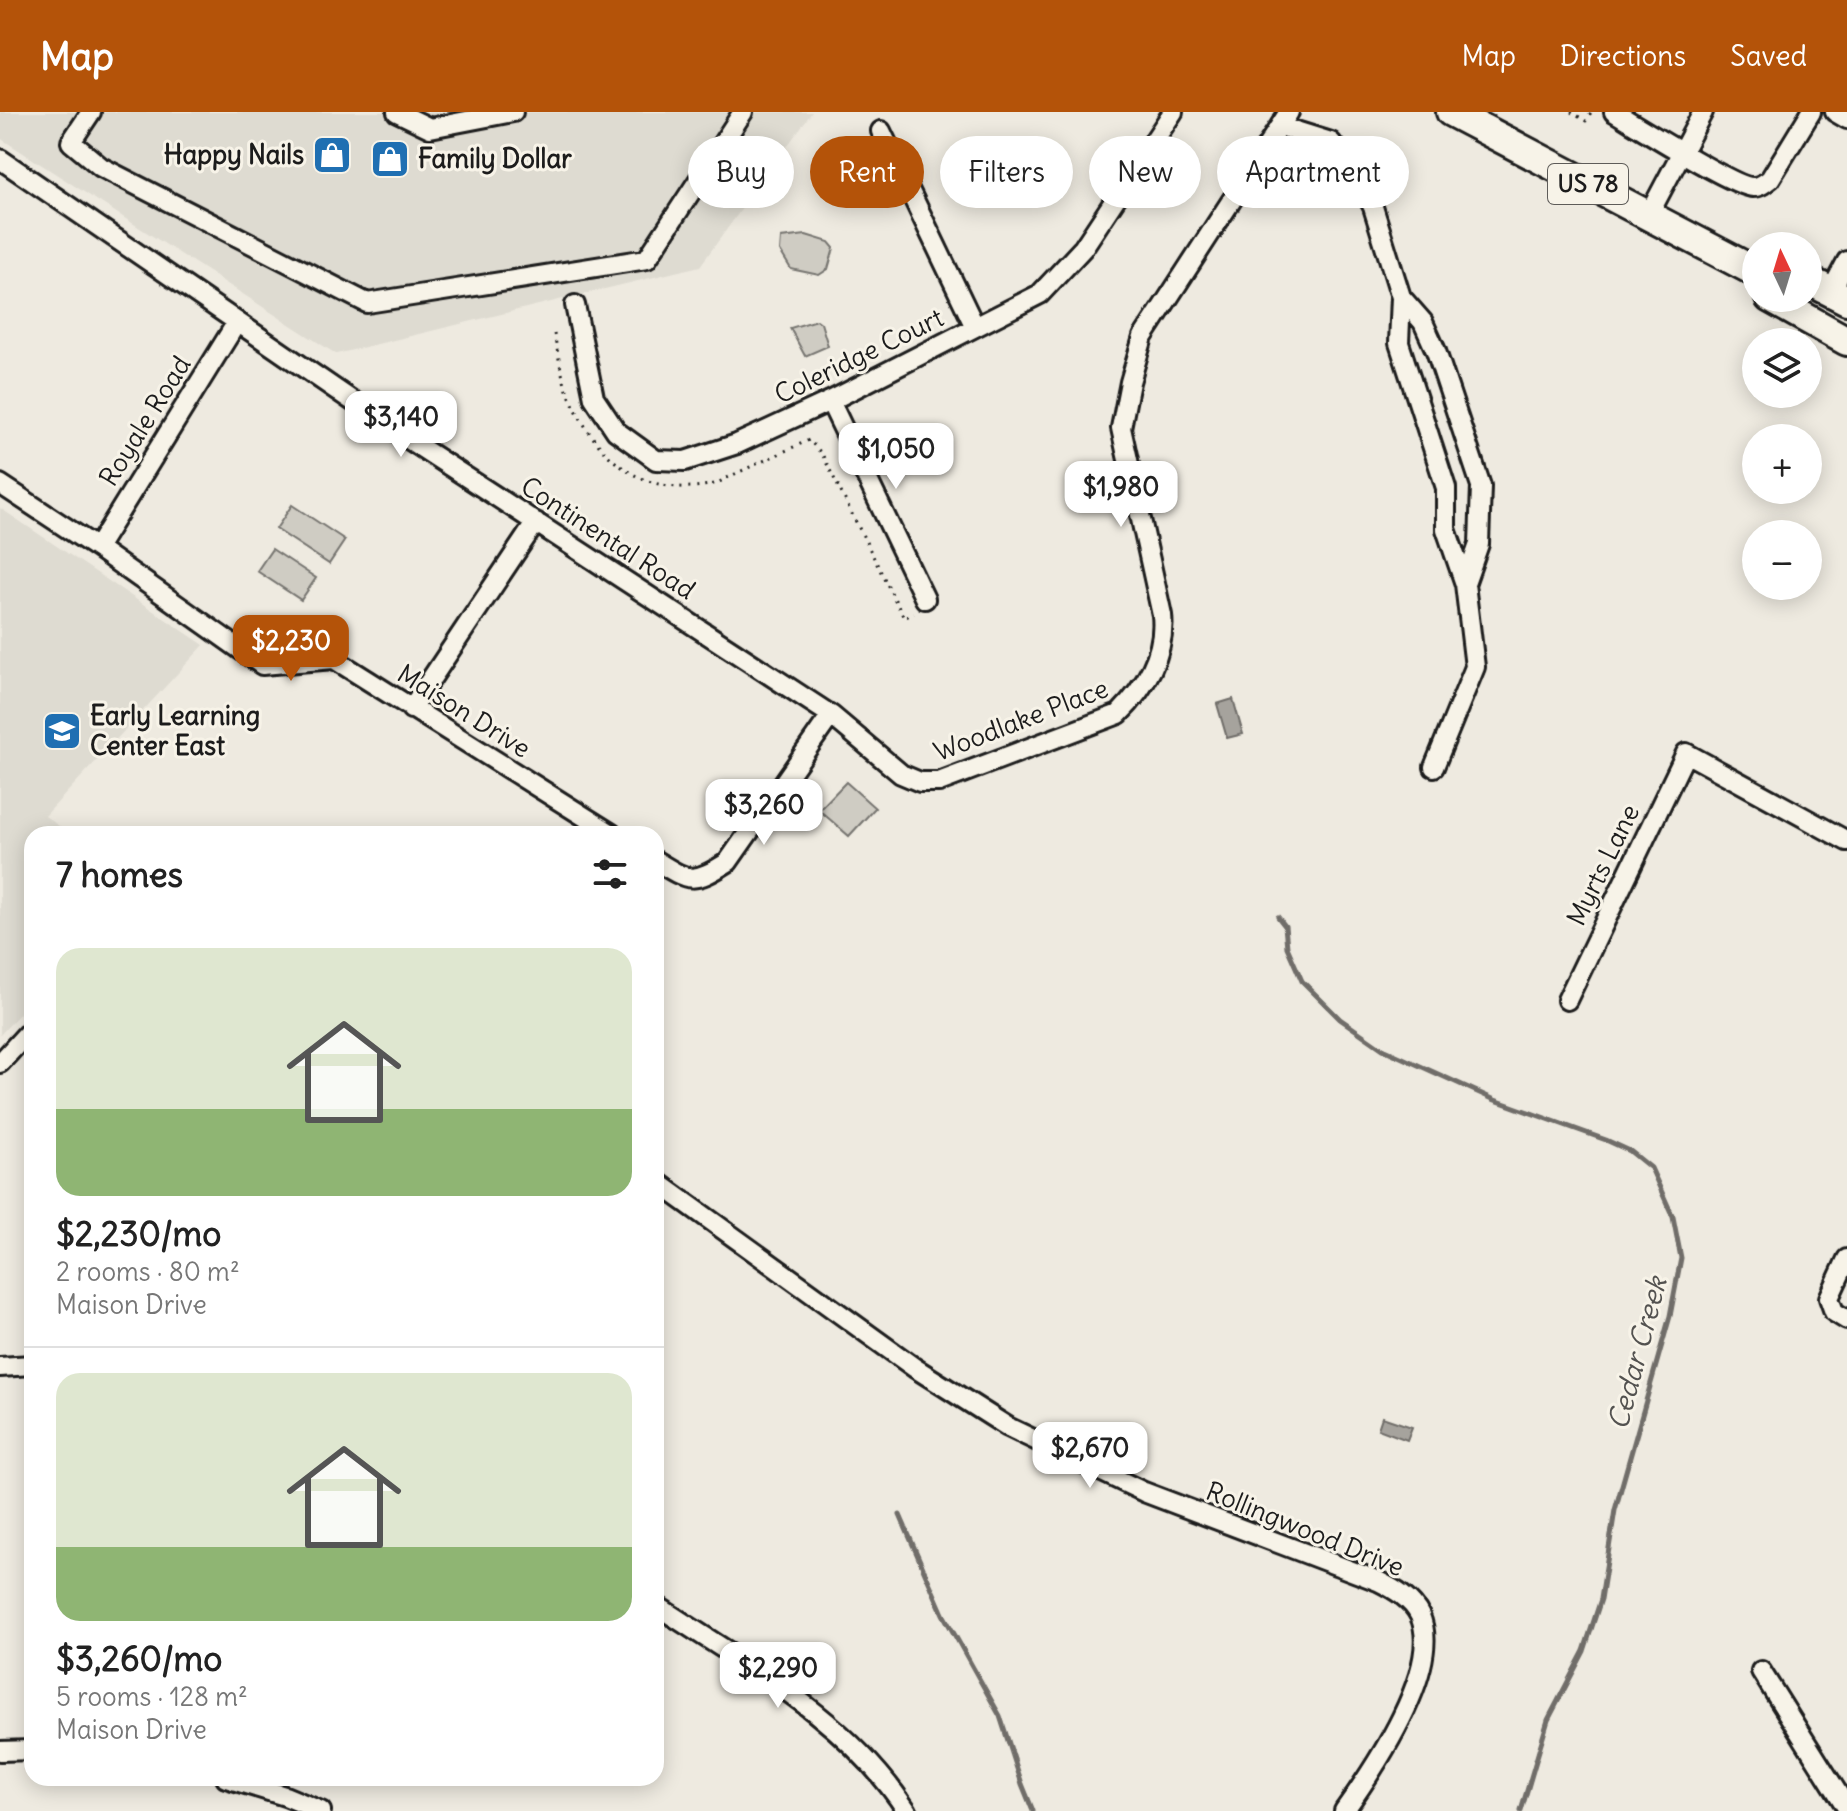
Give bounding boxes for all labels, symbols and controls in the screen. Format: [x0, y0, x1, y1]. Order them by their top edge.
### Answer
text: Map [40, 33, 114, 80]
text: Map [1461, 38, 1516, 74]
text: Directions [1560, 38, 1686, 74]
text: Saved [1730, 38, 1807, 74]
shop icon: Happy Nails [311, 134, 353, 176]
chip: Buy [688, 136, 794, 208]
chip: Rent [810, 136, 924, 208]
chip: Filters [940, 136, 1073, 208]
chip: New [1089, 136, 1201, 208]
chip: Apartment [1217, 136, 1409, 208]
place label: Happy Nails [164, 138, 304, 171]
shop icon: Family Dollar [369, 138, 411, 180]
place label: Family Dollar [418, 142, 572, 175]
road number: US 78 [1548, 164, 1628, 204]
north arrow [1742, 232, 1822, 312]
map controls [1742, 232, 1822, 600]
street label: Coleridge Court [769, 300, 949, 411]
button: layers [1742, 328, 1822, 408]
street label: Royale Road [91, 349, 198, 492]
pin: $3,140 [336, 391, 466, 459]
text: $3,140 [363, 400, 439, 433]
pin: $1,050 [831, 423, 961, 491]
button: + [1742, 424, 1822, 504]
text: $1,050 [857, 432, 935, 465]
pin: $1,980 [1056, 461, 1186, 529]
street label: Continental Road [515, 469, 702, 606]
text: $1,980 [1083, 470, 1159, 503]
button: − [1742, 520, 1822, 600]
pin: $2,230 [226, 615, 356, 683]
text: $2,230 [251, 624, 331, 657]
street label: Maison Drive [392, 657, 537, 765]
street label: Woodlake Place [929, 671, 1113, 768]
place label: Early Learning Center East [90, 699, 260, 762]
school or university icon: Early Learning Center East [41, 710, 83, 752]
pin: $3,260 [699, 779, 829, 847]
text: $3,260 [724, 788, 805, 821]
street label: Myrts Lane [1559, 799, 1646, 931]
icon: filters [588, 852, 632, 896]
text: 7 homes [56, 853, 183, 896]
icon: home [272, 1000, 416, 1144]
text: $2,230/mo [56, 1212, 221, 1255]
text: 2 rooms · 80 m² [56, 1255, 240, 1288]
water label: Cedar Creek [1599, 1271, 1675, 1433]
text: Maison Drive [56, 1288, 207, 1321]
pin: $2,670 [1025, 1422, 1155, 1490]
icon: home [272, 1425, 416, 1569]
text: $2,670 [1051, 1431, 1129, 1464]
street label: Rollingwood Drive [1201, 1474, 1409, 1583]
text: $3,260/mo [56, 1637, 222, 1680]
pin: $2,290 [713, 1642, 843, 1710]
text: $2,290 [738, 1651, 818, 1684]
text: 5 rooms · 128 m² [56, 1680, 248, 1713]
text: Maison Drive [56, 1713, 207, 1746]

